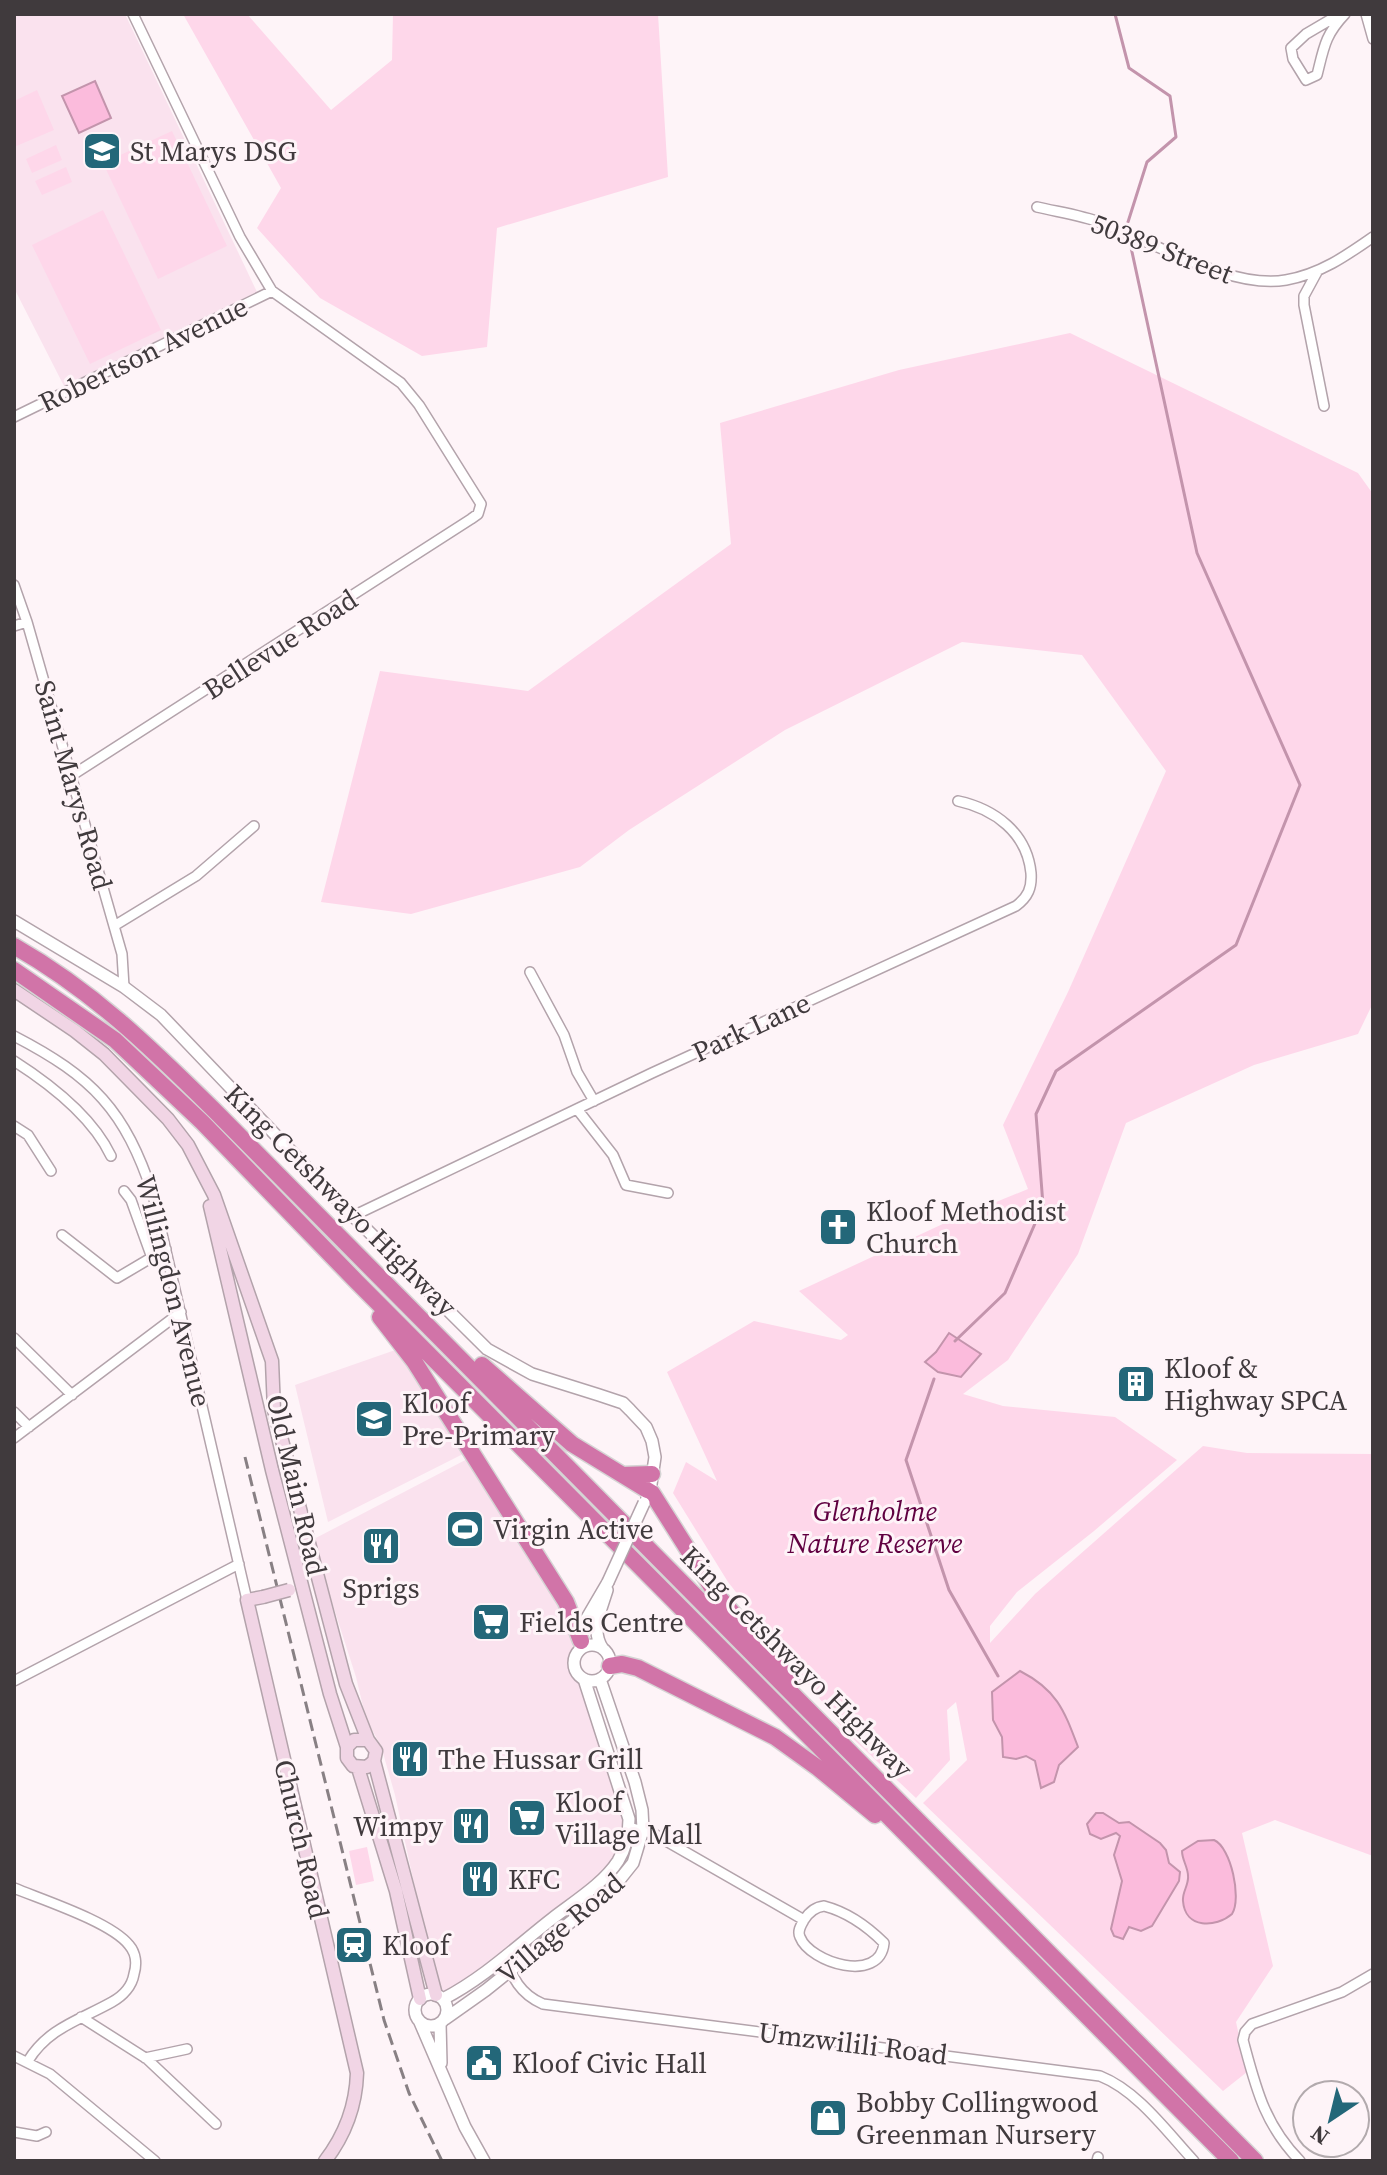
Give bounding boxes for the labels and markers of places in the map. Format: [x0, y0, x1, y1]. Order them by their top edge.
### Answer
school or university icon: St Marys DSG [81, 130, 123, 172]
place label: St Marys DSG [130, 132, 297, 170]
place label: Kloof Methodist Church [866, 1192, 1067, 1262]
church icon: Kloof Methodist Church [817, 1206, 859, 1248]
place label: Kloof & Highway SPCA [1164, 1349, 1348, 1419]
building icon: Kloof & Highway SPCA [1115, 1363, 1157, 1405]
place label: Kloof Pre-Primary [402, 1384, 556, 1454]
school or university icon: Kloof Pre-Primary [353, 1398, 395, 1440]
sports icon: Virgin Active [444, 1508, 486, 1550]
place label: Virgin Active [493, 1510, 654, 1548]
restaurant icon: Sprigs [360, 1525, 402, 1567]
place label: Sprigs [342, 1569, 420, 1607]
supermarket icon: Fields Centre [470, 1601, 512, 1643]
place label: Fields Centre [519, 1603, 684, 1641]
restaurant icon: The Hussar Grill [389, 1738, 431, 1780]
place label: The Hussar Grill [438, 1740, 643, 1778]
place label: Kloof Village Mall [555, 1783, 702, 1853]
supermarket icon: Kloof Village Mall [506, 1797, 548, 1839]
restaurant icon: Wimpy [450, 1805, 492, 1847]
place label: Wimpy [353, 1807, 444, 1845]
restaurant icon: KFC [459, 1858, 501, 1900]
place label: KFC [508, 1860, 560, 1898]
station icon: Kloof [333, 1924, 375, 1966]
place label: Kloof [382, 1926, 452, 1964]
public building icon: Kloof Civic Hall [463, 2042, 505, 2084]
place label: Kloof Civic Hall [512, 2044, 707, 2082]
place label: Bobby Collingwood Greenman Nursery [856, 2083, 1098, 2153]
shop icon: Bobby Collingwood Greenman Nursery [807, 2097, 849, 2139]

